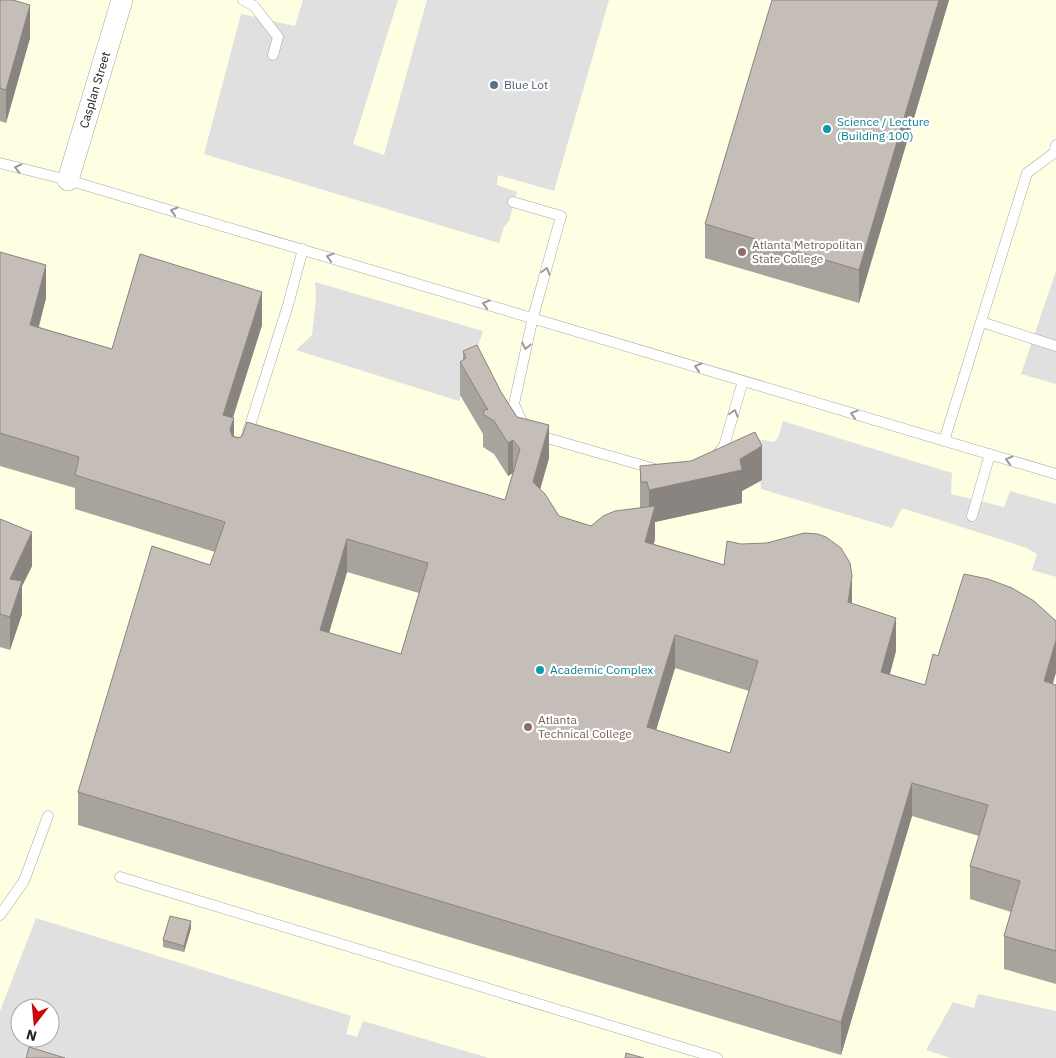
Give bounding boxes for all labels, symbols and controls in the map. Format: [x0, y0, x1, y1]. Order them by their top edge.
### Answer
street label: Casplan Street [76, 50, 113, 130]
place label: Blue Lot [504, 77, 548, 92]
marker: Blue Lot [488, 79, 500, 91]
place label: Science / Lecture (Building 100) [837, 114, 930, 143]
marker: Science / Lecture (Building 100) [821, 123, 833, 135]
one-way arrow [13, 163, 22, 174]
one-way arrow [171, 207, 179, 217]
place label: Atlanta Metropolitan State College [752, 237, 863, 266]
marker: Atlanta Metropolitan State College [736, 246, 748, 258]
one-way arrow [327, 253, 335, 263]
one-way arrow [540, 267, 550, 275]
one-way arrow [482, 299, 491, 309]
one-way arrow [522, 342, 532, 351]
one-way arrow [694, 363, 702, 373]
one-way arrow [850, 409, 858, 419]
one-way arrow [728, 410, 738, 418]
one-way arrow [1006, 455, 1014, 465]
place label: Academic Complex [550, 662, 653, 677]
marker: Academic Complex [534, 664, 546, 676]
place label: Atlanta Technical College [538, 712, 632, 741]
marker: Atlanta Technical College [522, 721, 534, 733]
north arrow [10, 998, 60, 1048]
text: N [24, 1025, 39, 1046]

